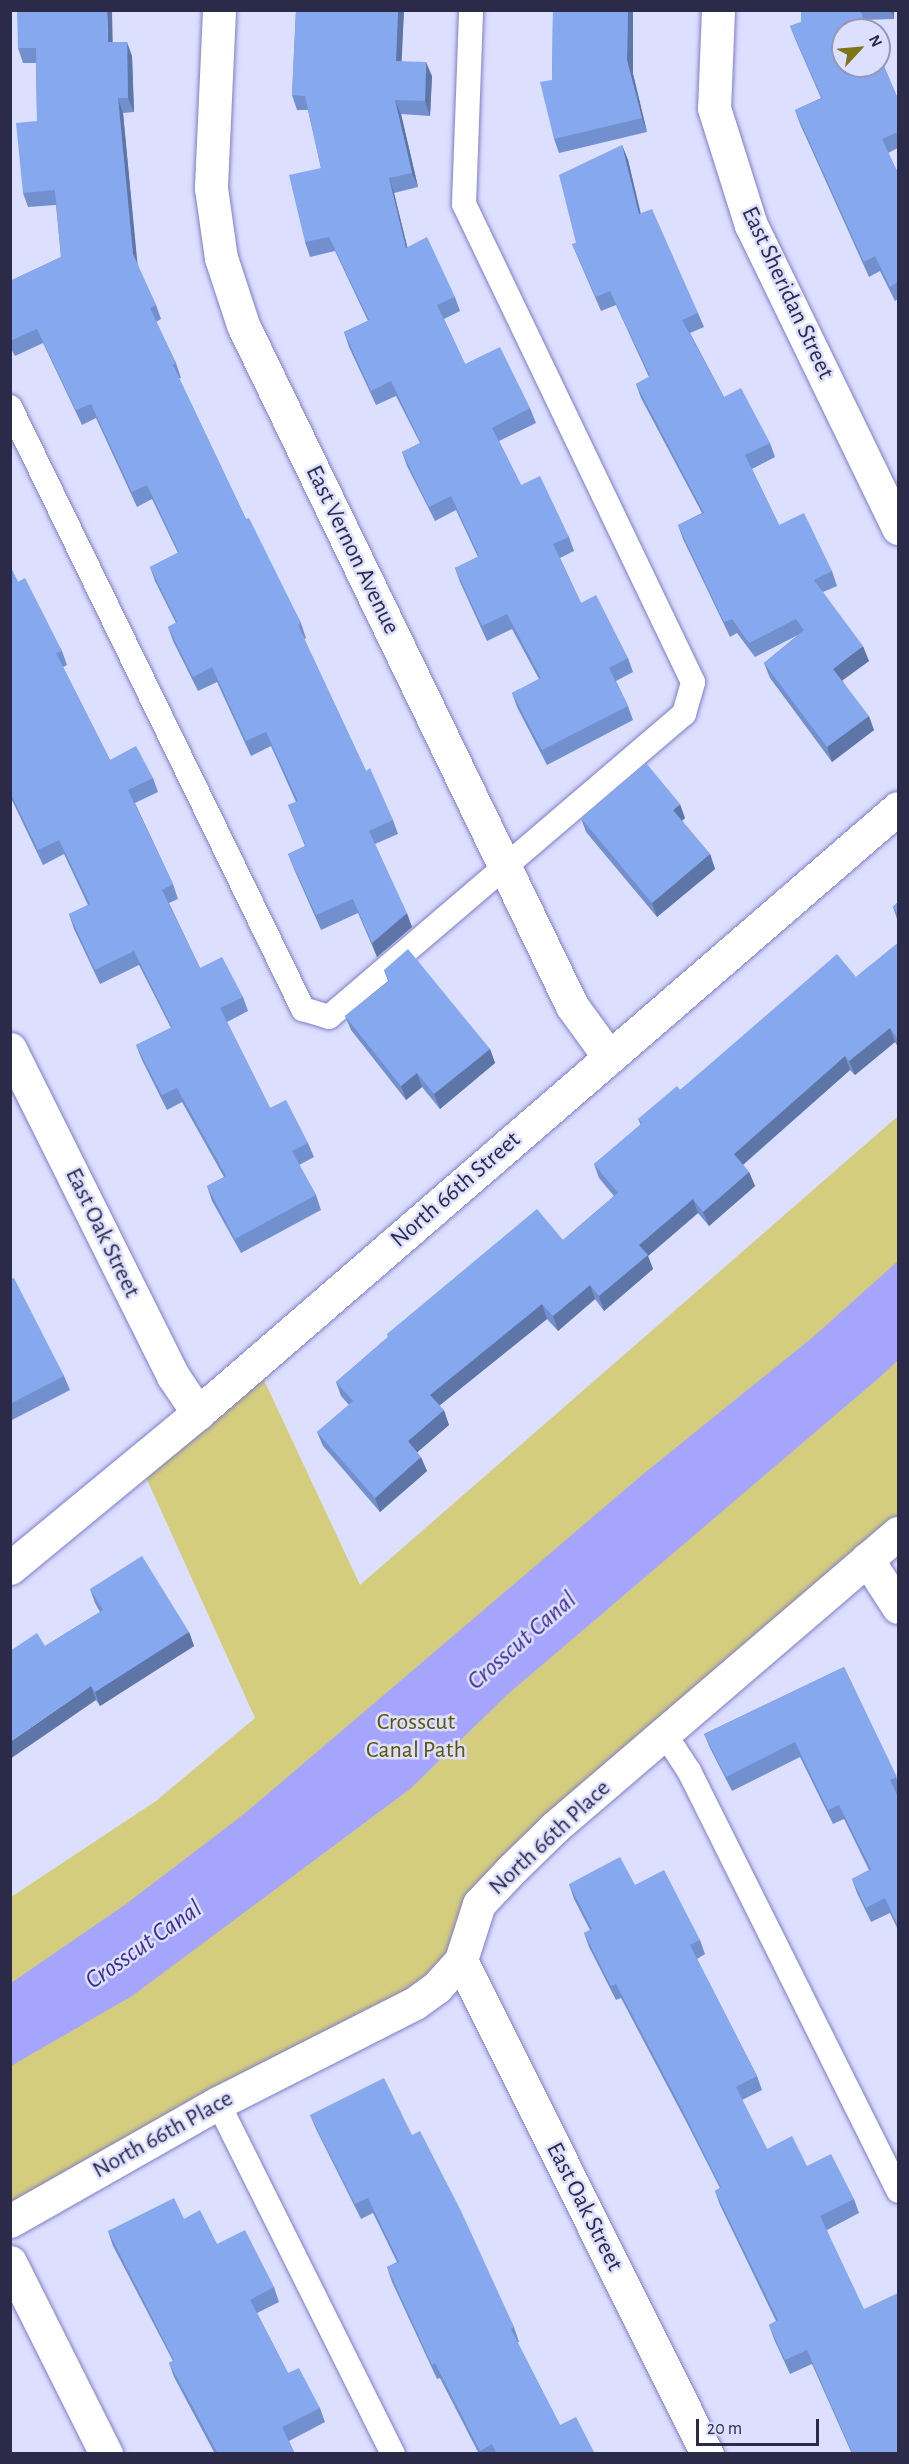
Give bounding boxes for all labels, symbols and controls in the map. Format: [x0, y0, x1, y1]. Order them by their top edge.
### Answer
north arrow [831, 18, 891, 78]
text: N [866, 32, 885, 49]
street label: East Sheridan Street [734, 202, 840, 384]
street label: East Vernon Avenue [299, 461, 405, 639]
street label: North 66th Street [385, 1126, 527, 1254]
street label: East Oak Street [58, 1164, 146, 1302]
water label: Crosscut Canal [461, 1585, 583, 1697]
park label: Crosscut Canal Path [366, 1709, 466, 1765]
street label: North 66th Place [483, 1774, 617, 1902]
water label: Crosscut Canal [80, 1893, 208, 1997]
street label: North 66th Place [88, 2085, 238, 2185]
street label: East Oak Street [539, 2138, 629, 2276]
scale bar [699, 2407, 822, 2445]
text: 20 m [707, 2420, 742, 2438]

